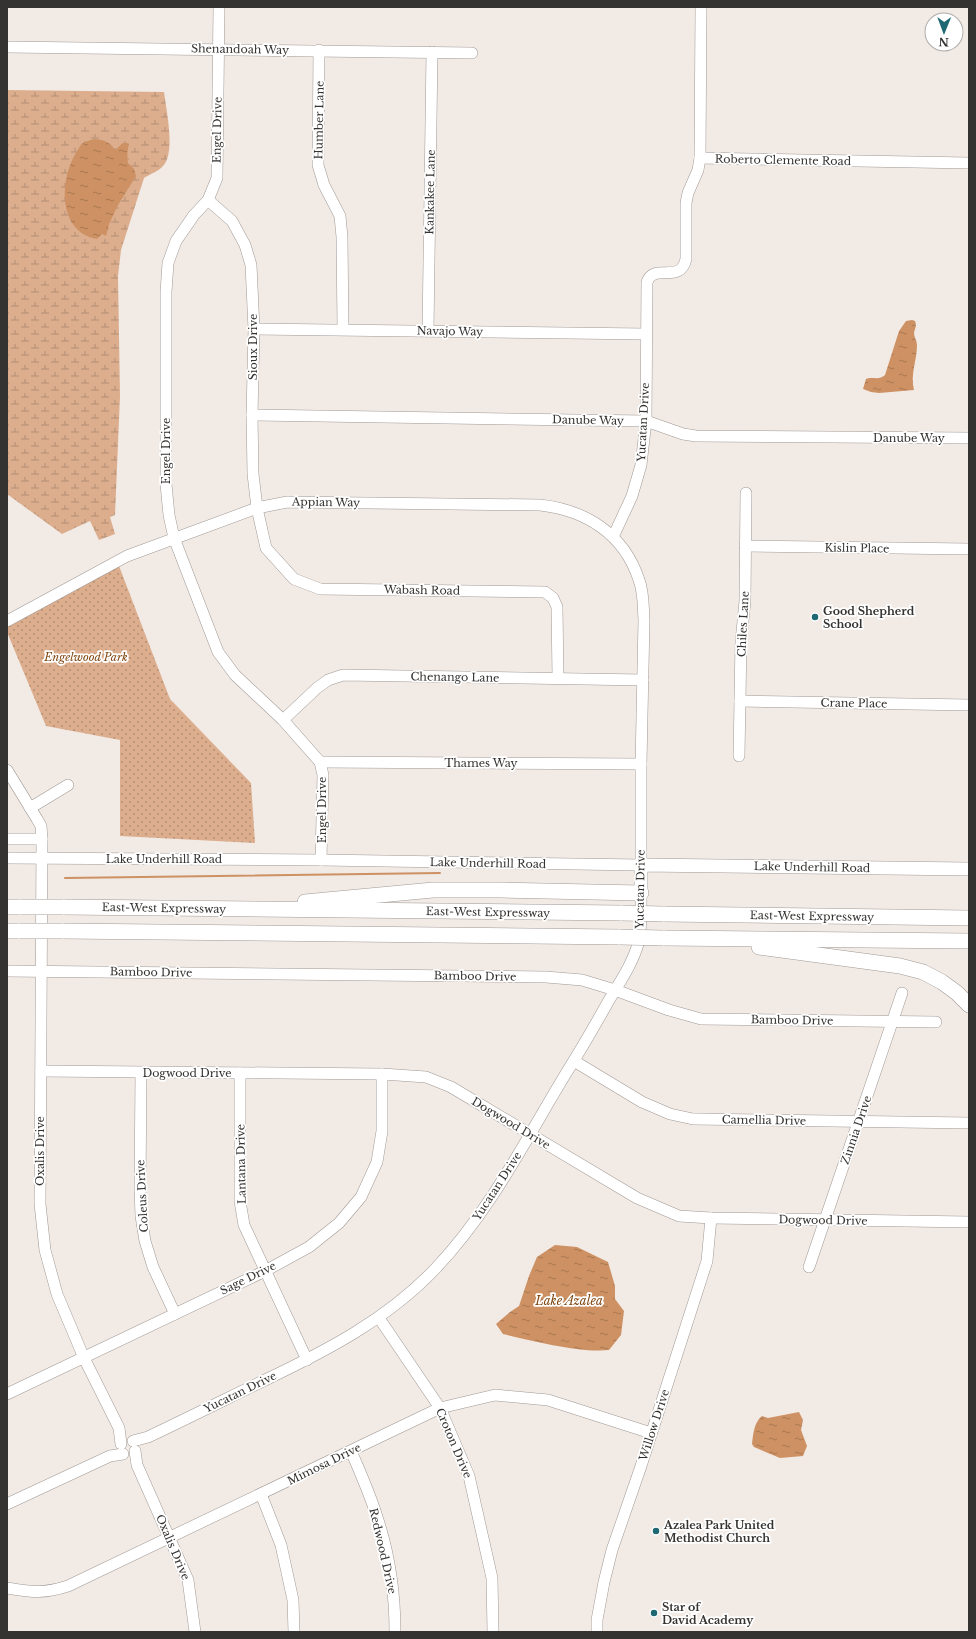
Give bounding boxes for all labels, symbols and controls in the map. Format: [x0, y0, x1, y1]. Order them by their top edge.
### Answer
north arrow [924, 12, 964, 52]
text: N [938, 35, 949, 49]
street label: Shenandoah Way [191, 41, 289, 57]
street label: Humber Lane [311, 81, 327, 159]
street label: Engel Drive [209, 97, 225, 163]
street label: Kankakee Lane [422, 149, 438, 235]
street label: Roberto Clemente Road [715, 152, 852, 168]
street label: Sioux Drive [246, 314, 260, 380]
street label: Navajo Way [417, 323, 483, 339]
street label: Yucatan Drive [634, 382, 652, 463]
street label: Danube Way [552, 412, 624, 428]
street label: Engel Drive [159, 418, 173, 484]
street label: Danube Way [873, 431, 945, 445]
street label: Appian Way [291, 494, 360, 510]
street label: Kislin Place [824, 540, 890, 556]
street label: Wabash Road [383, 582, 461, 598]
street label: Chiles Lane [734, 591, 752, 657]
place label: Good Shepherd School [823, 604, 915, 631]
marker: Good Shepherd School [810, 612, 820, 622]
park label: Engelwood Park [43, 650, 128, 664]
street label: Chenango Lane [410, 669, 500, 685]
street label: Crane Place [821, 695, 887, 711]
street label: Thames Way [444, 756, 518, 770]
street label: Engel Drive [315, 777, 329, 843]
street label: Yucatan Drive [632, 849, 648, 930]
street label: Lake Underhill Road [106, 852, 223, 866]
street label: Lake Underhill Road [430, 855, 547, 871]
street label: Lake Underhill Road [754, 859, 871, 875]
street label: East-West Expressway [102, 900, 226, 916]
street label: East-West Expressway [426, 904, 550, 920]
street label: East-West Expressway [750, 908, 874, 924]
street label: Bamboo Drive [110, 964, 192, 980]
street label: Bamboo Drive [434, 968, 516, 984]
street label: Bamboo Drive [751, 1012, 833, 1028]
street label: Dogwood Drive [142, 1066, 232, 1080]
street label: Dogwood Drive [469, 1094, 553, 1152]
street label: Zinnia Drive [838, 1094, 874, 1166]
street label: Camellia Drive [722, 1112, 806, 1128]
street label: Oxalis Drive [33, 1116, 47, 1186]
street label: Lantana Drive [233, 1124, 249, 1204]
street label: Yucatan Drive [469, 1149, 524, 1224]
street label: Coleus Drive [133, 1159, 151, 1233]
street label: Dogwood Drive [778, 1212, 868, 1228]
street label: Sage Drive [218, 1258, 278, 1298]
water label: Lake Azalea [534, 1293, 603, 1308]
street label: Yucatan Drive [200, 1368, 279, 1416]
street label: Willow Drive [636, 1387, 672, 1463]
street label: Croton Drive [433, 1406, 475, 1480]
street label: Mimosa Drive [285, 1440, 363, 1488]
street label: Redwood Drive [366, 1507, 400, 1595]
street label: Oxalis Drive [153, 1512, 193, 1582]
place label: Azalea Park United Methodist Church [663, 1518, 775, 1545]
marker: Azalea Park United Methodist Church [651, 1526, 661, 1536]
place label: Star of David Academy [662, 1600, 754, 1627]
marker: Star of David Academy [649, 1608, 659, 1618]

